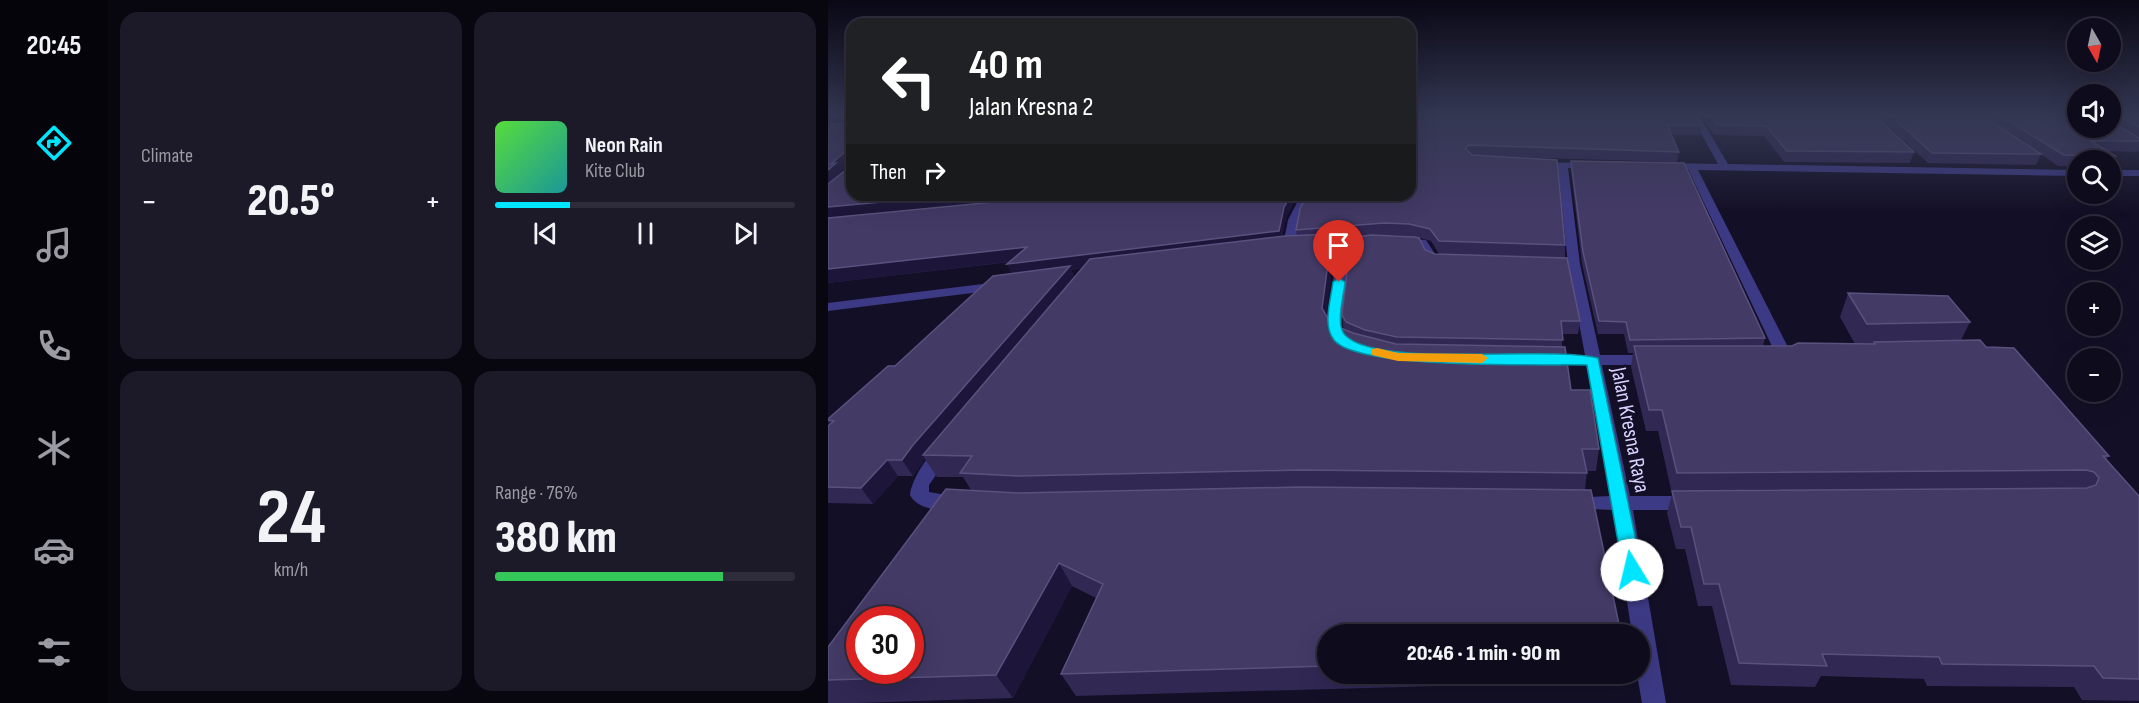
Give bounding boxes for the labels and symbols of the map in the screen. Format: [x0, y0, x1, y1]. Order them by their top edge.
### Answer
north arrow [2067, 18, 2121, 72]
pin [1313, 220, 1364, 282]
street label: Jalan Kresna Raya [1604, 364, 1655, 495]
position arrow [1600, 538, 1664, 602]
speed limit sign: 30 [846, 606, 924, 684]

